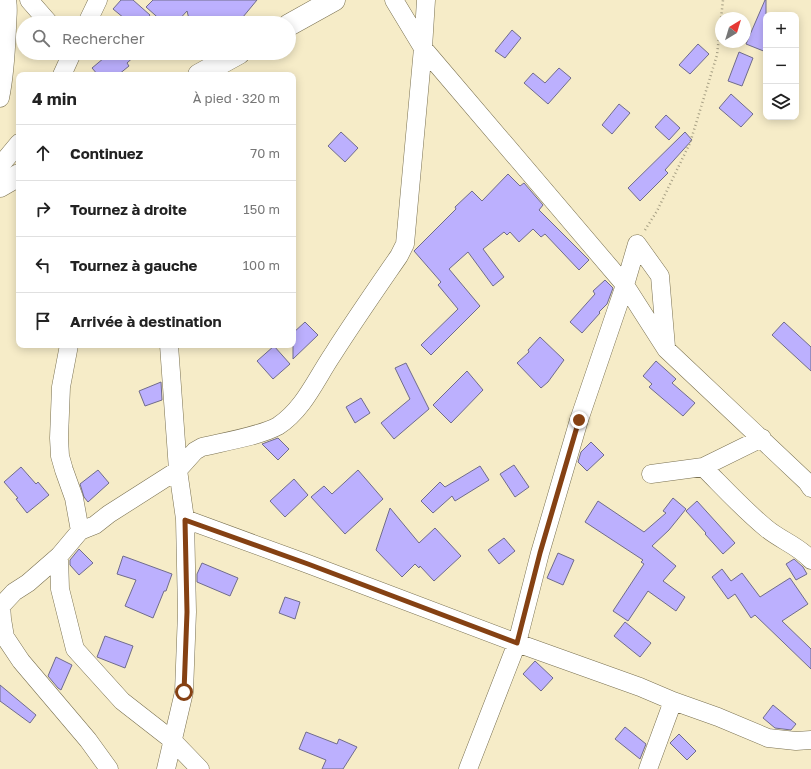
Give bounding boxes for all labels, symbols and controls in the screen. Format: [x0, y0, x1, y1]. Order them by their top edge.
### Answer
north arrow [715, 12, 751, 48]
map controls [763, 12, 799, 120]
button: + [763, 12, 799, 48]
search box [16, 16, 296, 60]
icon: search [30, 27, 52, 49]
text: Rechercher [62, 29, 145, 47]
button: − [763, 48, 799, 84]
button: layers [763, 84, 799, 120]
text: 4 min [32, 88, 77, 109]
text: À pied · 320 m [193, 90, 280, 106]
icon: ahead [32, 142, 54, 164]
text: Continuez [70, 144, 143, 162]
text: 70 m [250, 145, 280, 161]
icon: right [32, 198, 54, 220]
text: Tournez à droite [70, 200, 187, 218]
text: 150 m [243, 201, 280, 217]
icon: left [32, 254, 54, 276]
text: Tournez à gauche [70, 256, 197, 274]
text: 100 m [243, 257, 280, 273]
icon: arrive [32, 310, 54, 332]
text: Arrivée à destination [70, 312, 222, 330]
route end [570, 411, 588, 429]
route start [175, 683, 193, 701]

